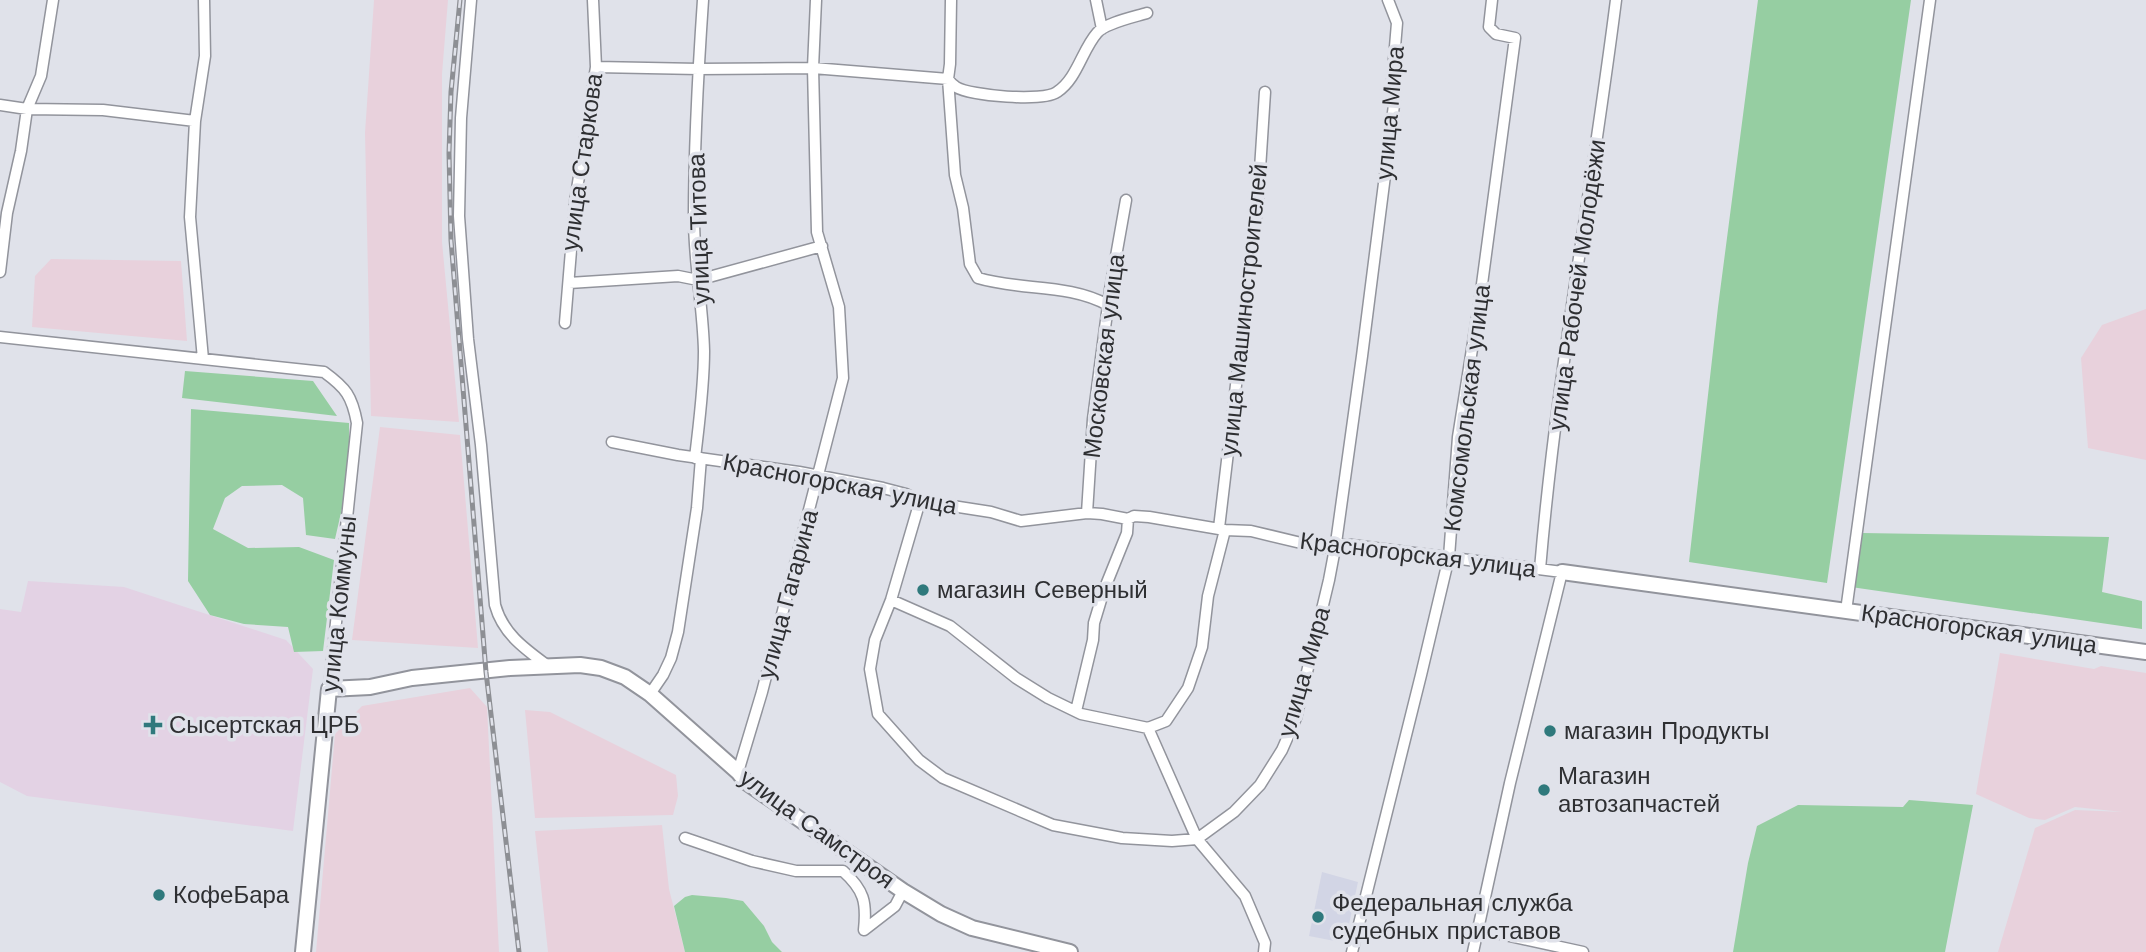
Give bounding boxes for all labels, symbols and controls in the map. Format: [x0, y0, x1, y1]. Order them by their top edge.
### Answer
street label: улица Мира [1370, 44, 1410, 181]
street label: улица Старкова [556, 71, 608, 253]
street label: улица Рабочей Молодёжи [1543, 138, 1611, 432]
street label: улица Титова [682, 152, 716, 305]
street label: улица Машиностроителей [1215, 162, 1273, 458]
street label: Московская улица [1078, 252, 1131, 460]
street label: Комсомольская улица [1438, 282, 1496, 533]
street label: Красногорская улица [721, 448, 960, 521]
street label: улица Гагарина [752, 506, 824, 682]
street label: улица Коммуны [316, 514, 362, 694]
street label: Красногорская улица [1298, 527, 1538, 583]
place label: магазин Северный [937, 576, 1148, 604]
marker: магазин Северный [915, 582, 931, 598]
street label: Красногорская улица [1859, 599, 2099, 659]
street label: улица Мира [1272, 603, 1336, 740]
place label: Сысертская ЦРБ [169, 711, 360, 739]
marker: Сысертская ЦРБ [143, 715, 163, 735]
place label: магазин Продукты [1564, 717, 1769, 745]
marker: магазин Продукты [1542, 723, 1558, 739]
place label: Магазин автозапчастей [1558, 762, 1720, 818]
street label: улица Самстроя [734, 764, 900, 894]
marker: Магазин автозапчастей [1536, 782, 1552, 798]
place label: КофеБара [173, 881, 290, 909]
marker: КофеБара [151, 887, 167, 903]
place label: Федеральная служба судебных приставов [1332, 889, 1573, 945]
marker: Федеральная служба судебных приставов [1310, 909, 1326, 925]

